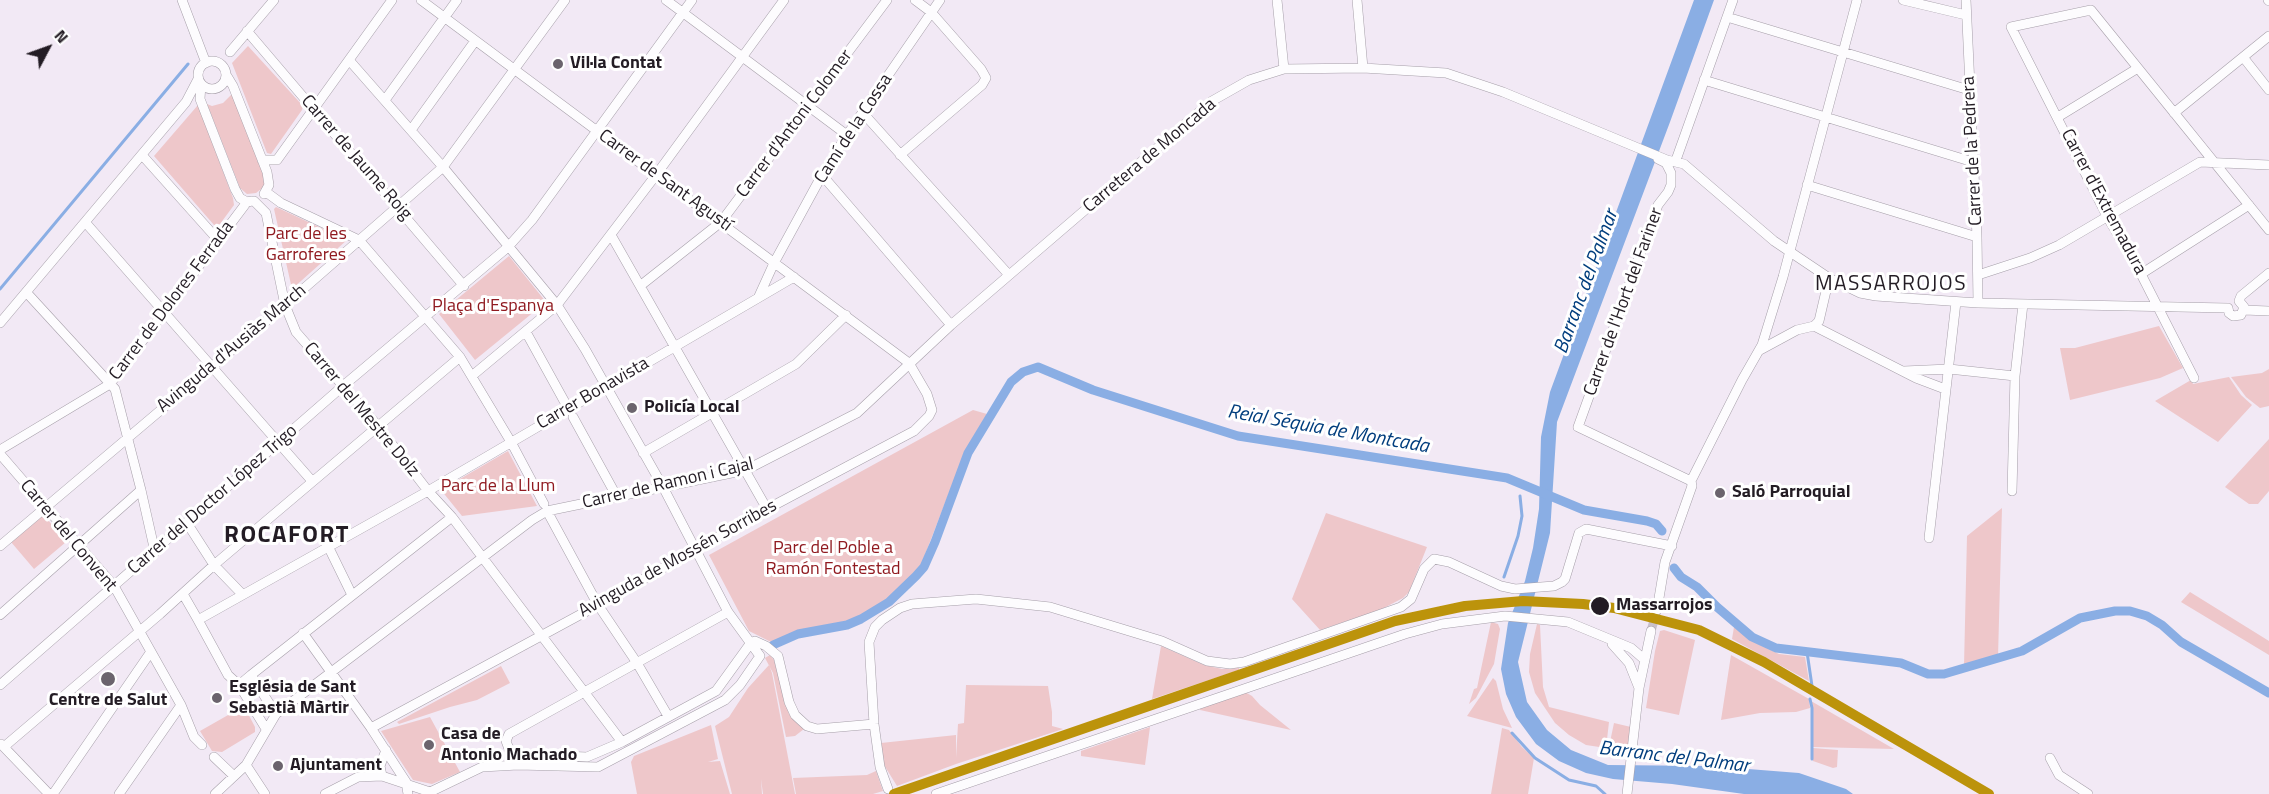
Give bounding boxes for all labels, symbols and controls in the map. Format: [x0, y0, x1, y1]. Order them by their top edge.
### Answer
north arrow [18, 18, 78, 78]
text: N [49, 24, 74, 48]
street label: Carrer d'Antoni Colomer [732, 46, 858, 202]
place label: Vil·la Contat [570, 53, 662, 75]
marker: Vil·la Contat [551, 57, 565, 71]
street label: Camí de la Cossa [811, 70, 897, 188]
street label: Carrer de la Pedrera [1958, 76, 1988, 226]
street label: Carrer de Jaume Roig [296, 91, 416, 225]
street label: Carretera de Moncada [1079, 94, 1221, 218]
street label: Carrer de Sant Agustí [594, 125, 736, 237]
street label: Carrer d'Extremadura [2056, 126, 2150, 278]
street label: Carrer de l'Hort del Fariner [1580, 205, 1668, 399]
water label: Barranc del Palmar [1550, 207, 1624, 357]
street label: Carrer de Dolores Ferrada [105, 217, 239, 385]
park label: Parc de les Garroferes [265, 224, 347, 266]
district label: MASSARROJOS [1815, 272, 1967, 298]
street label: Avinguda d'Ausiàs March [153, 280, 311, 418]
park label: Plaça d'Espanya [432, 296, 554, 318]
street label: Carrer del Mestre Dolz [299, 339, 423, 481]
street label: Carrer Bonavista [533, 353, 653, 435]
place label: Policía Local [644, 397, 740, 419]
water label: Reial Séquia de Montcada [1225, 400, 1431, 460]
marker: Policía Local [625, 401, 639, 415]
street label: Carrer del Doctor López Trigo [124, 420, 302, 580]
street label: Carrer de Ramon i Cajal [580, 454, 756, 514]
street label: Carrer del Convent [15, 476, 121, 596]
park label: Parc de la Llum [441, 476, 555, 498]
place label: Saló Parroquial [1732, 482, 1850, 504]
marker: Saló Parroquial [1713, 486, 1727, 500]
street label: Avinguda de Mossén Sorribes [575, 495, 781, 623]
district label: ROCAFORT [224, 522, 350, 550]
park label: Parc del Poble a Ramón Fontestad [765, 538, 901, 580]
marker: Massarrojos [1589, 595, 1611, 617]
place label: Massarrojos [1616, 595, 1713, 617]
marker: Centre de Salut [99, 670, 117, 688]
place label: Església de Sant Sebastià Màrtir [229, 677, 356, 720]
place label: Centre de Salut [49, 690, 167, 712]
marker: Església de Sant Sebastià Màrtir [210, 691, 224, 705]
place label: Casa de Antonio Machado [441, 724, 577, 766]
water label: Barranc del Palmar [1597, 737, 1751, 779]
marker: Casa de Antonio Machado [422, 738, 436, 752]
place label: Ajuntament [290, 755, 382, 777]
marker: Ajuntament [271, 759, 285, 773]

